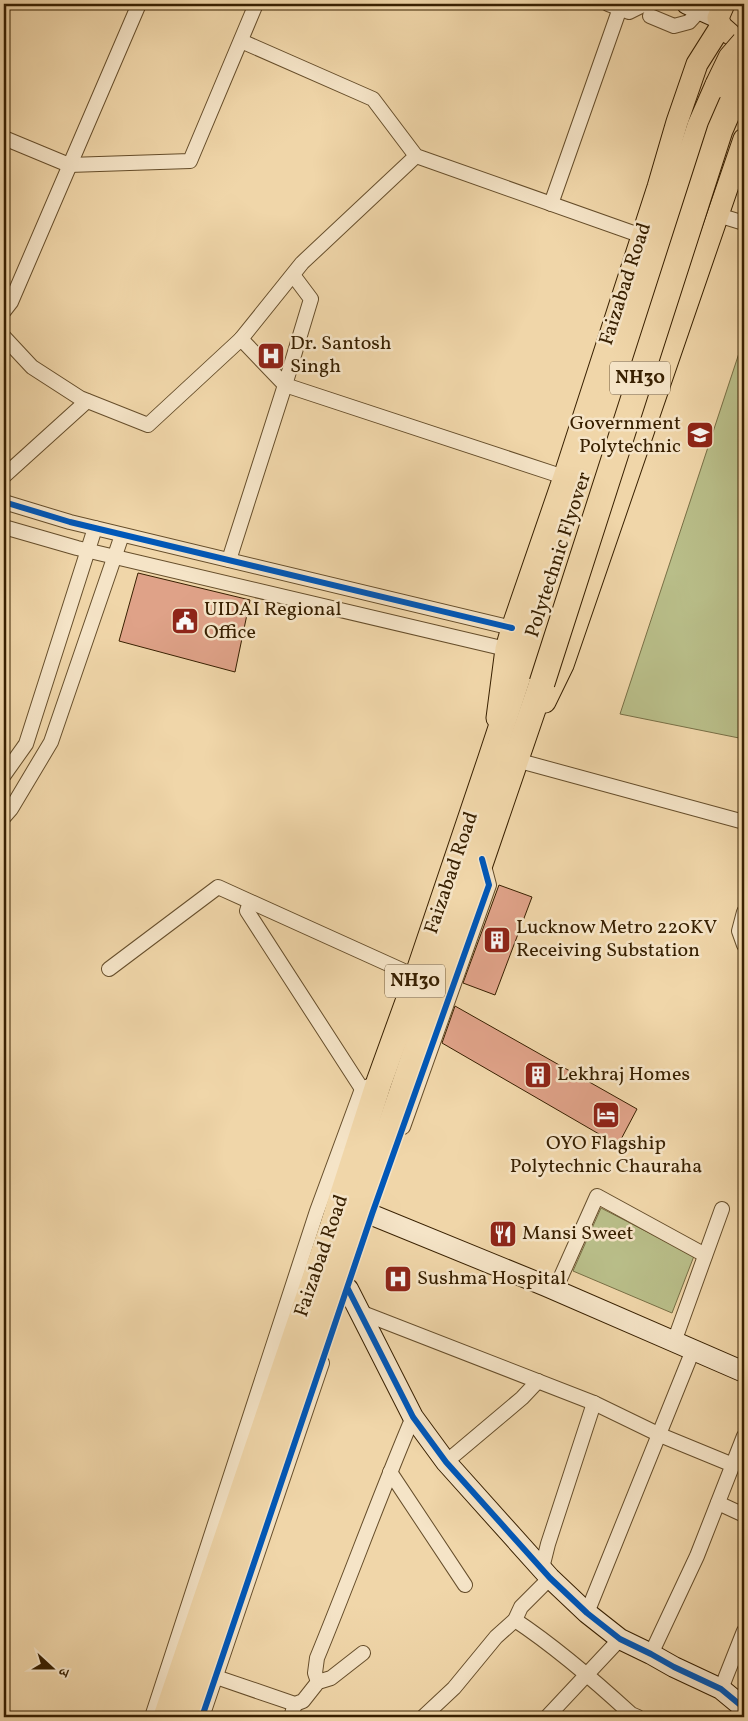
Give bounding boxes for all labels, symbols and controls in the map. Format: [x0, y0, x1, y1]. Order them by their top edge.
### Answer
street label: Faizabad Road [593, 219, 659, 349]
place label: Dr. Santosh Singh [290, 330, 392, 381]
hospital icon: Dr. Santosh Singh [256, 341, 286, 371]
road number: NH30 [610, 362, 670, 394]
place label: Government Polytechnic [570, 410, 681, 461]
school or university icon: Government Polytechnic [685, 420, 715, 450]
street label: Polytechnic Flyover [519, 469, 599, 641]
place label: UIDAI Regional Office [204, 596, 341, 647]
public building icon: UIDAI Regional Office [170, 606, 200, 636]
street label: Faizabad Road [418, 808, 486, 938]
place label: Lucknow Metro 220KV Receiving Substation [516, 914, 717, 965]
building icon: Lucknow Metro 220KV Receiving Substation [482, 925, 512, 955]
road number: NH30 [385, 964, 445, 998]
building icon: Lekhraj Homes [523, 1060, 553, 1090]
place label: Lekhraj Homes [557, 1061, 690, 1089]
hotel icon: OYO Flagship Polytechnic Chauraha [591, 1100, 621, 1130]
place label: OYO Flagship Polytechnic Chauraha [510, 1130, 702, 1181]
street label: Faizabad Road [288, 1191, 356, 1321]
restaurant icon: Mansi Sweet [488, 1219, 518, 1249]
place label: Mansi Sweet [522, 1220, 633, 1248]
hospital icon: Sushma Hospital [383, 1264, 413, 1294]
place label: Sushma Hospital [417, 1265, 566, 1293]
north arrow [28, 1644, 78, 1694]
text: उ [52, 1664, 73, 1680]

